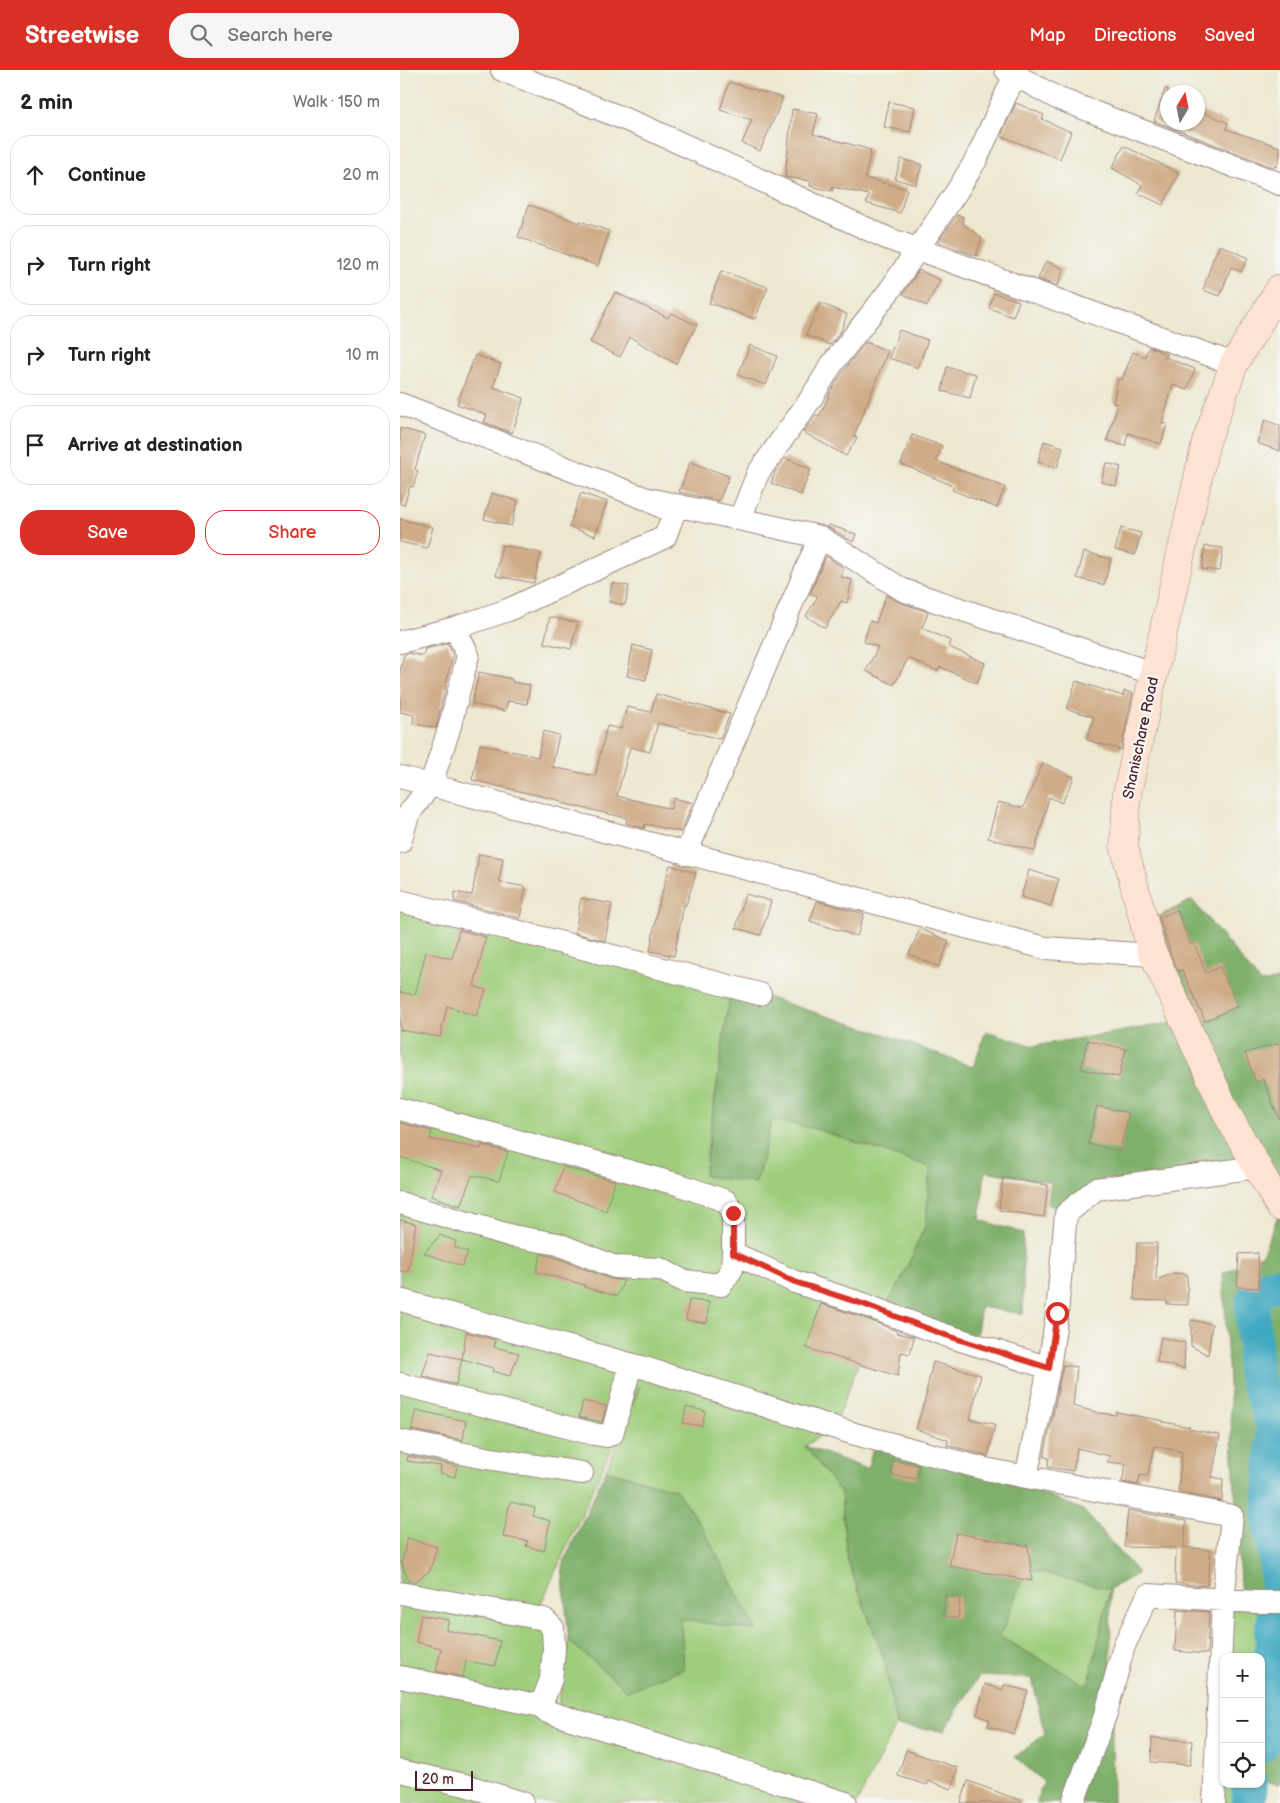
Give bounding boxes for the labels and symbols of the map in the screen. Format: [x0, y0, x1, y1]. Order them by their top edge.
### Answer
north arrow [1160, 85, 1205, 130]
street label: Shanischare Road [1119, 675, 1163, 801]
route end [722, 1202, 745, 1225]
route start [1046, 1302, 1069, 1325]
scale bar [415, 1768, 472, 1791]

